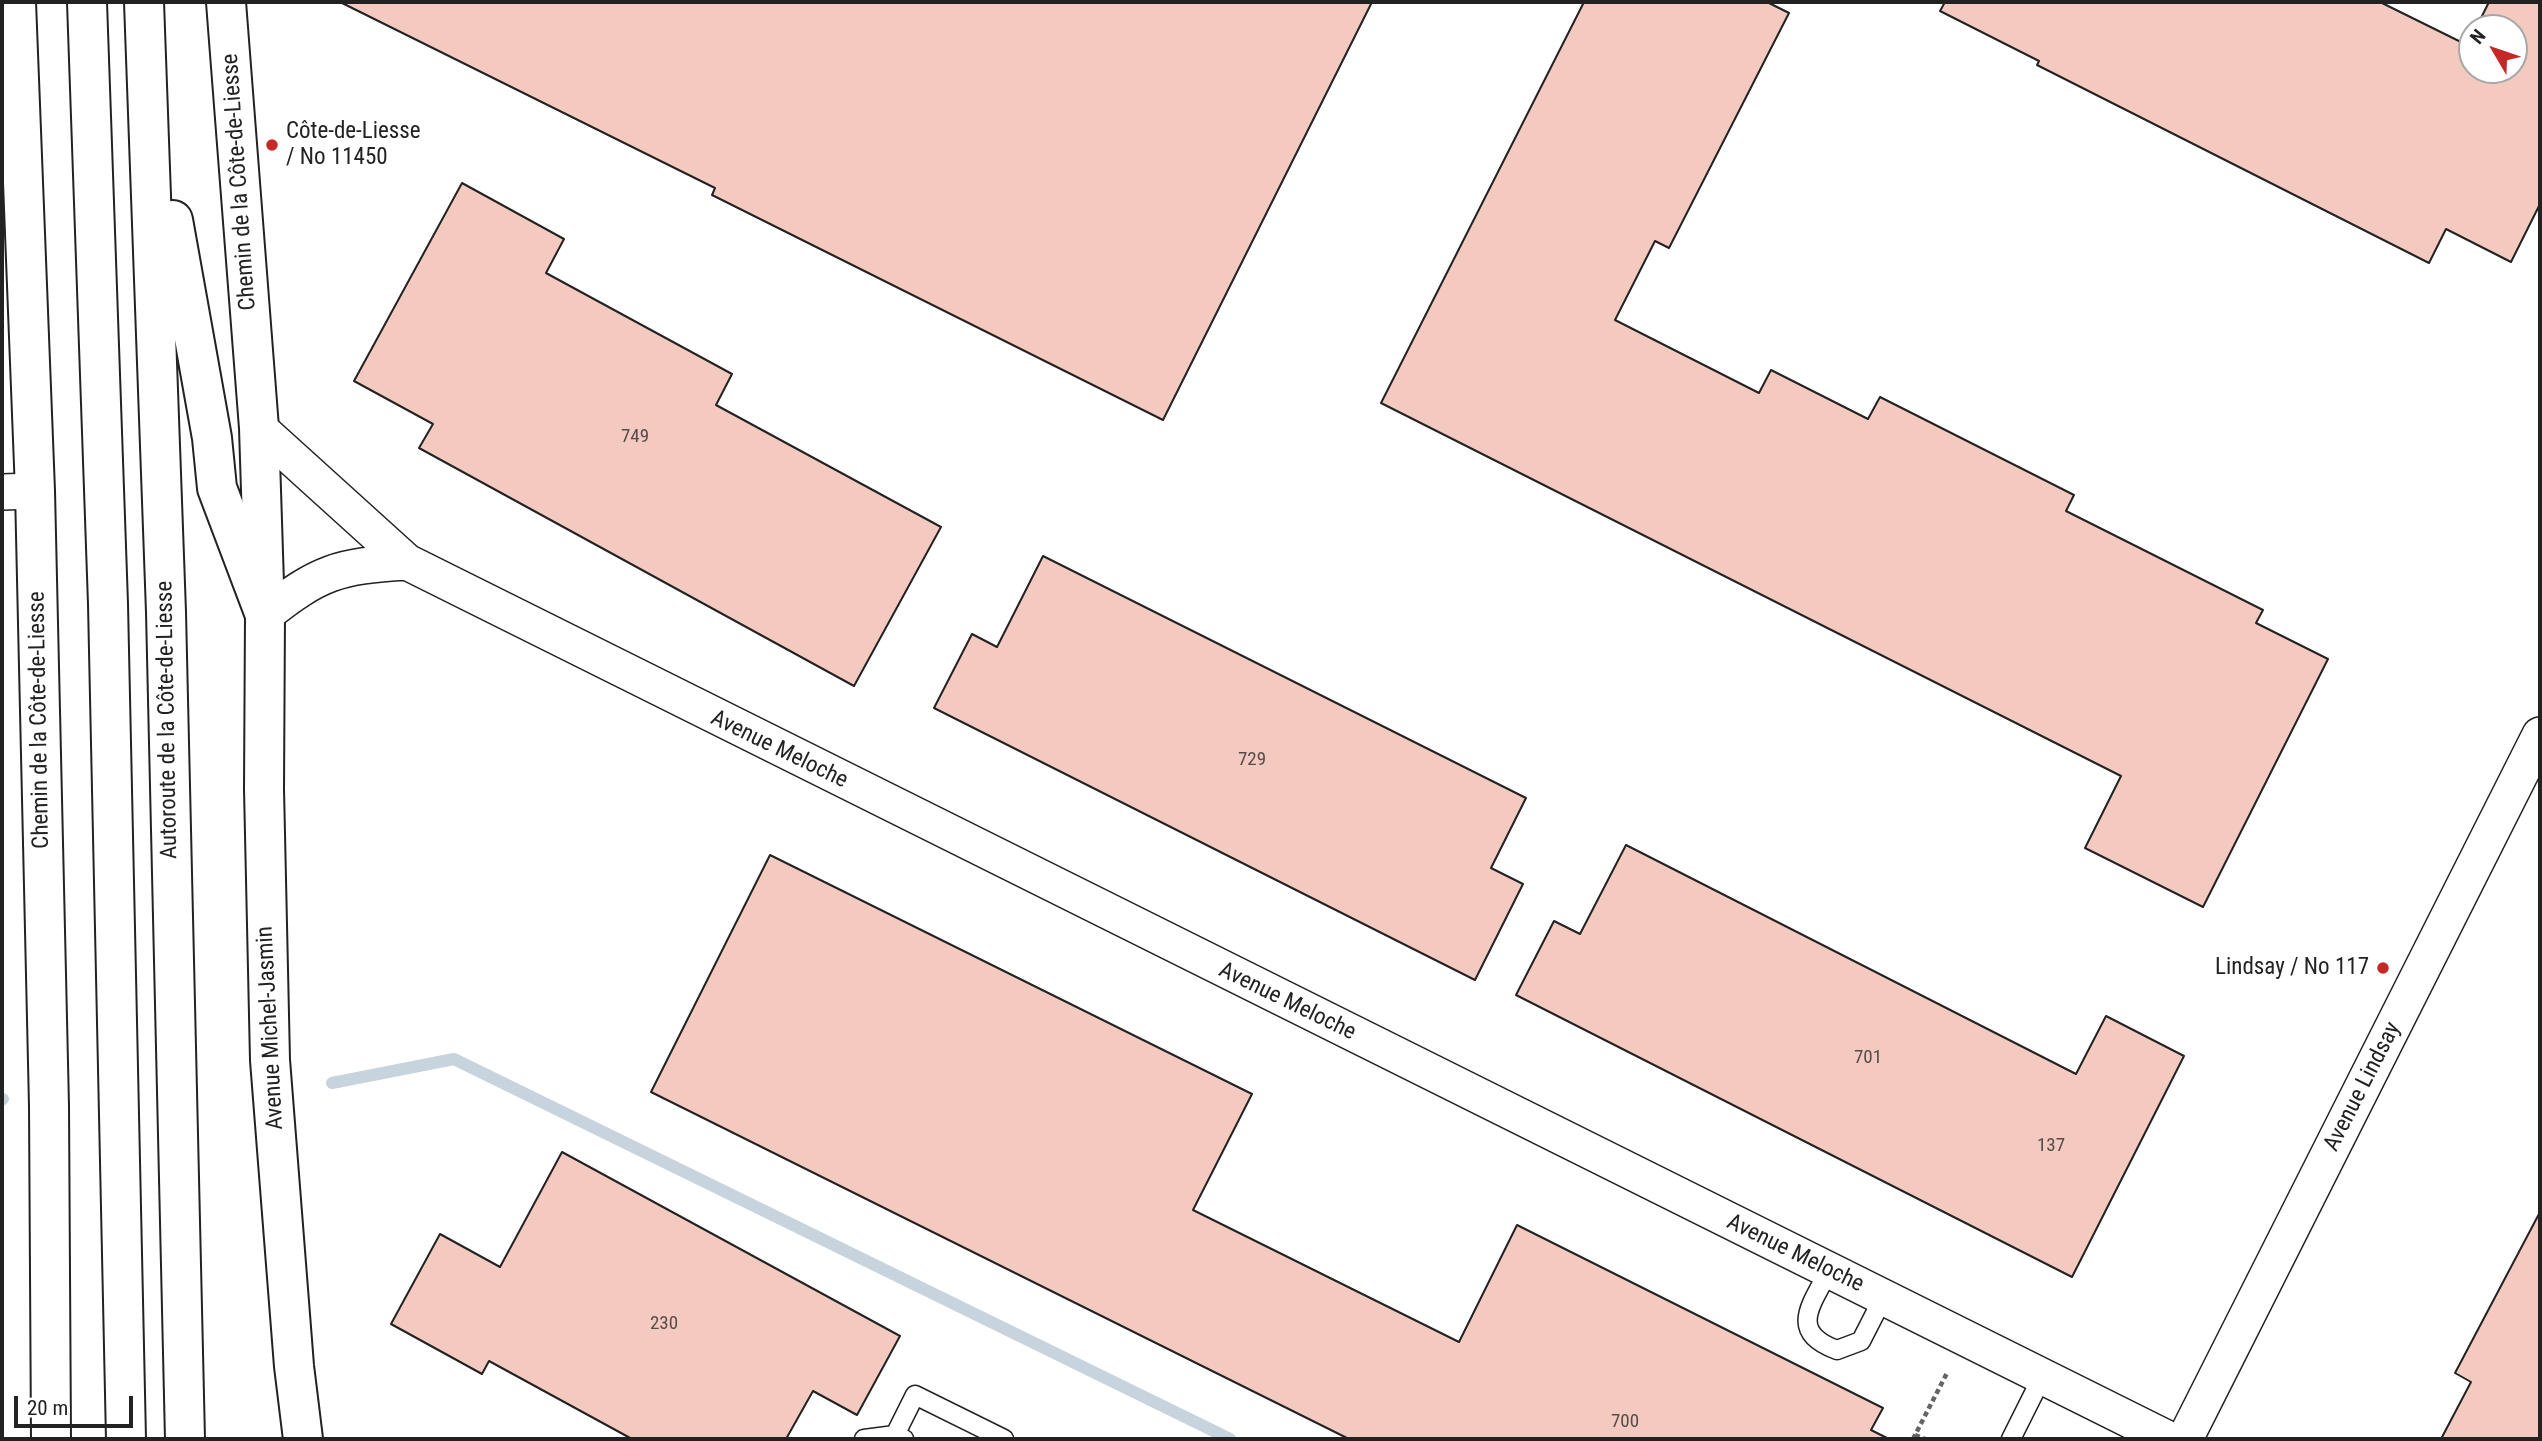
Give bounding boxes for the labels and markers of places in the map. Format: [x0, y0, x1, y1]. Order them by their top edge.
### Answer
place label: Côte-de-Liesse / No 11450 [286, 118, 421, 172]
marker: Côte-de-Liesse / No 11450 [264, 137, 280, 153]
place label: Lindsay / No 117 [2215, 954, 2369, 982]
marker: Lindsay / No 117 [2375, 960, 2391, 976]

